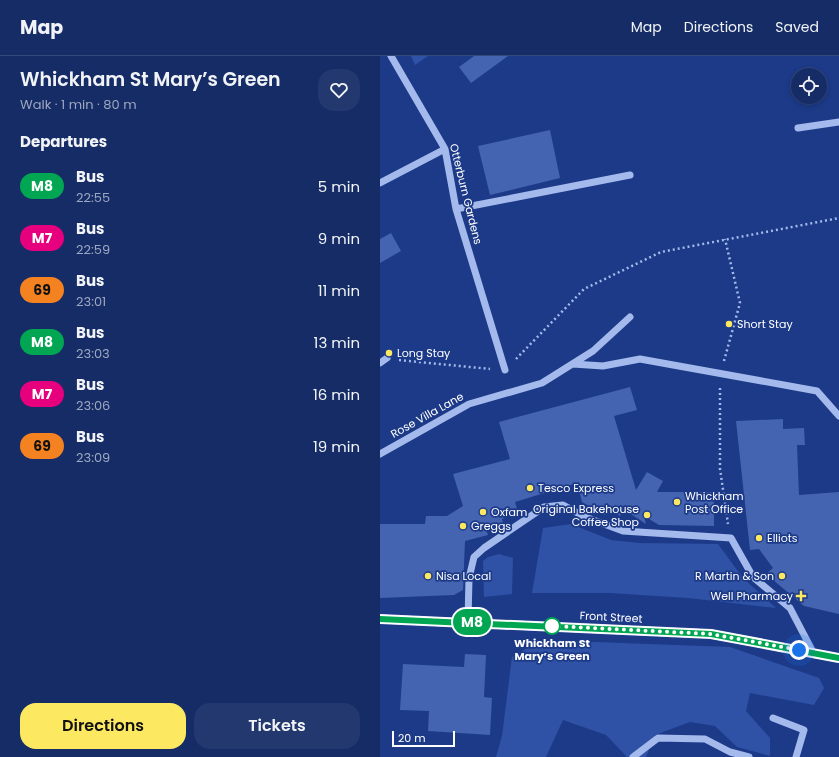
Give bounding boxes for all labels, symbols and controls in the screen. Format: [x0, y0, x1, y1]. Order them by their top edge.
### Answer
text: Map [20, 14, 63, 41]
text: Map [631, 17, 662, 37]
text: Directions [684, 17, 753, 37]
text: Saved [775, 17, 819, 37]
text: Whickham St Mary’s Green [20, 66, 281, 93]
map controls [791, 68, 827, 104]
button: locate [791, 68, 827, 104]
button: heart [318, 69, 360, 111]
text: Walk · 1 min · 80 m [20, 95, 137, 114]
text: Departures [20, 131, 107, 152]
street label: Otterburn Gardens [446, 142, 486, 246]
text: Bus [76, 166, 104, 187]
text: M8 [31, 176, 53, 196]
text: 5 min [318, 176, 360, 197]
text: 22:55 [76, 188, 110, 207]
text: Bus [76, 218, 104, 239]
text: M7 [32, 228, 52, 248]
text: 9 min [318, 228, 360, 249]
text: 22:59 [76, 240, 110, 259]
text: Bus [76, 270, 104, 291]
text: 69 [33, 280, 51, 300]
text: 11 min [318, 280, 360, 301]
text: 23:01 [76, 292, 106, 311]
place label: Short Stay [737, 316, 793, 332]
marker: Short Stay [724, 319, 734, 329]
text: Bus [76, 322, 104, 343]
text: M8 [31, 332, 53, 352]
text: 13 min [314, 332, 360, 353]
text: 23:03 [76, 344, 110, 363]
place label: Long Stay [397, 345, 451, 361]
marker: Long Stay [384, 348, 394, 358]
text: Bus [76, 374, 104, 395]
text: M7 [32, 384, 52, 404]
text: 16 min [313, 384, 360, 405]
street label: Rose Villa Lane [388, 388, 467, 442]
text: 23:06 [76, 396, 110, 415]
text: Bus [76, 426, 104, 447]
text: 69 [33, 436, 51, 456]
text: 19 min [313, 436, 360, 457]
text: 23:09 [76, 448, 110, 467]
place label: Tesco Express [538, 480, 614, 496]
marker: Tesco Express [525, 483, 535, 493]
place label: Whickham Post Office [685, 488, 744, 517]
marker: Whickham Post Office [672, 497, 682, 507]
place label: Original Bakehouse Coffee Shop [533, 501, 639, 530]
place label: Oxfam [491, 504, 527, 520]
marker: Oxfam [478, 507, 488, 517]
marker: Original Bakehouse Coffee Shop [642, 510, 652, 520]
place label: Greggs [471, 518, 511, 534]
marker: Greggs [458, 521, 468, 531]
place label: Elliots [767, 530, 798, 546]
marker: Elliots [754, 533, 764, 543]
place label: Nisa Local [436, 568, 491, 584]
place label: R Martin & Son [695, 568, 774, 584]
marker: Nisa Local [423, 571, 433, 581]
marker: R Martin & Son [777, 571, 787, 581]
place label: Well Pharmacy [711, 588, 794, 604]
marker: Well Pharmacy [796, 591, 806, 601]
street label: Front Street [579, 607, 643, 627]
line badge: M8 [454, 609, 490, 635]
text: M8 [461, 612, 483, 632]
marker: Whickham St Mary’s Green [543, 617, 561, 635]
place label: Whickham St Mary’s Green [514, 635, 590, 664]
your location [789, 640, 809, 660]
button: Directions [20, 703, 186, 749]
button: Tickets [194, 703, 360, 749]
scale bar [392, 729, 455, 748]
text: 20 m [398, 730, 426, 746]

